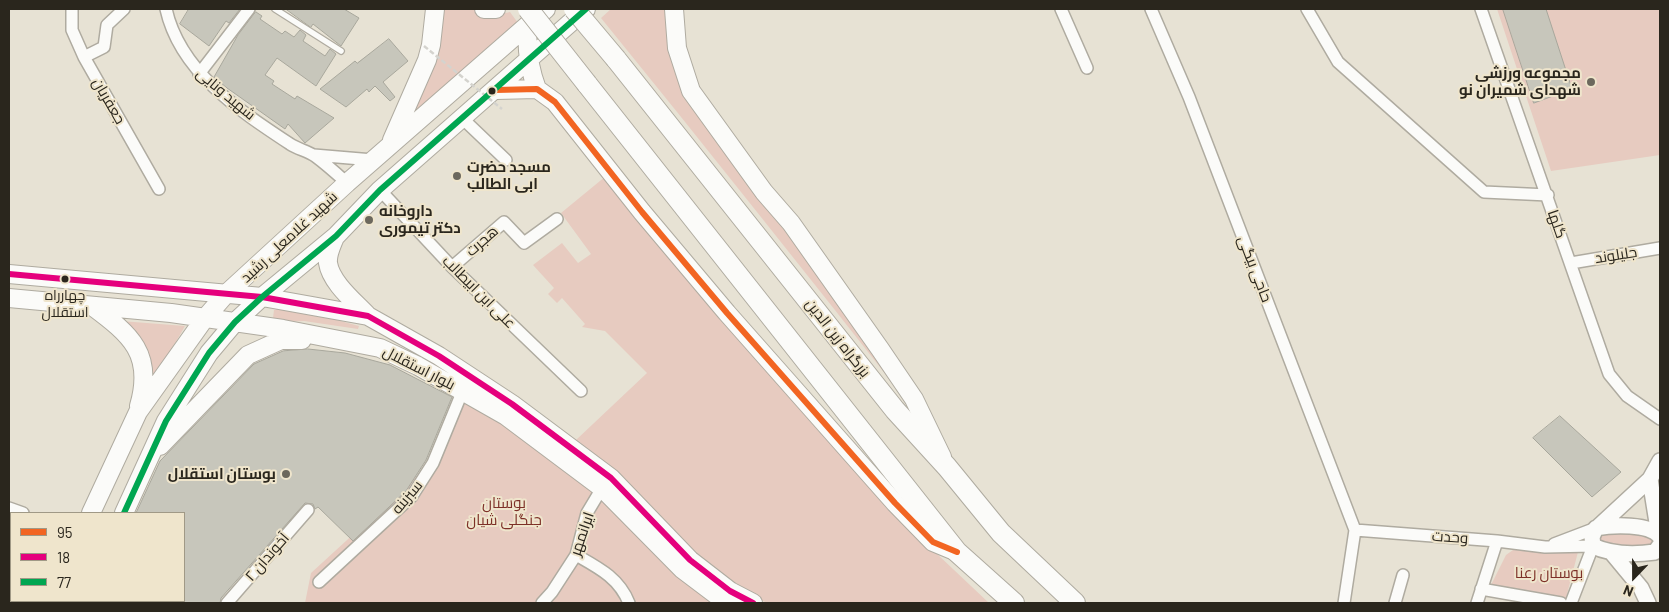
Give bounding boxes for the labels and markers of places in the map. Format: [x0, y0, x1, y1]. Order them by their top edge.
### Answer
place label: مجموعه ورزشی شهدای شمیران نو [1459, 64, 1581, 99]
marker: مجموعه ورزشی شهدای شمیران نو [1585, 76, 1597, 88]
unlabelled marker [487, 86, 497, 96]
place label: مسجد حضرت ابی الطالب [467, 158, 551, 193]
marker: مسجد حضرت ابی الطالب [451, 170, 463, 182]
place label: داروخانه دکتر تیموری [379, 202, 461, 237]
marker: داروخانه دکتر تیموری [363, 214, 375, 226]
marker: چهارراه استقلال [60, 274, 70, 284]
place label: چهارراه استقلال [41, 287, 89, 320]
place label: بوستان استقلال [168, 465, 276, 483]
marker: بوستان استقلال [280, 468, 292, 480]

